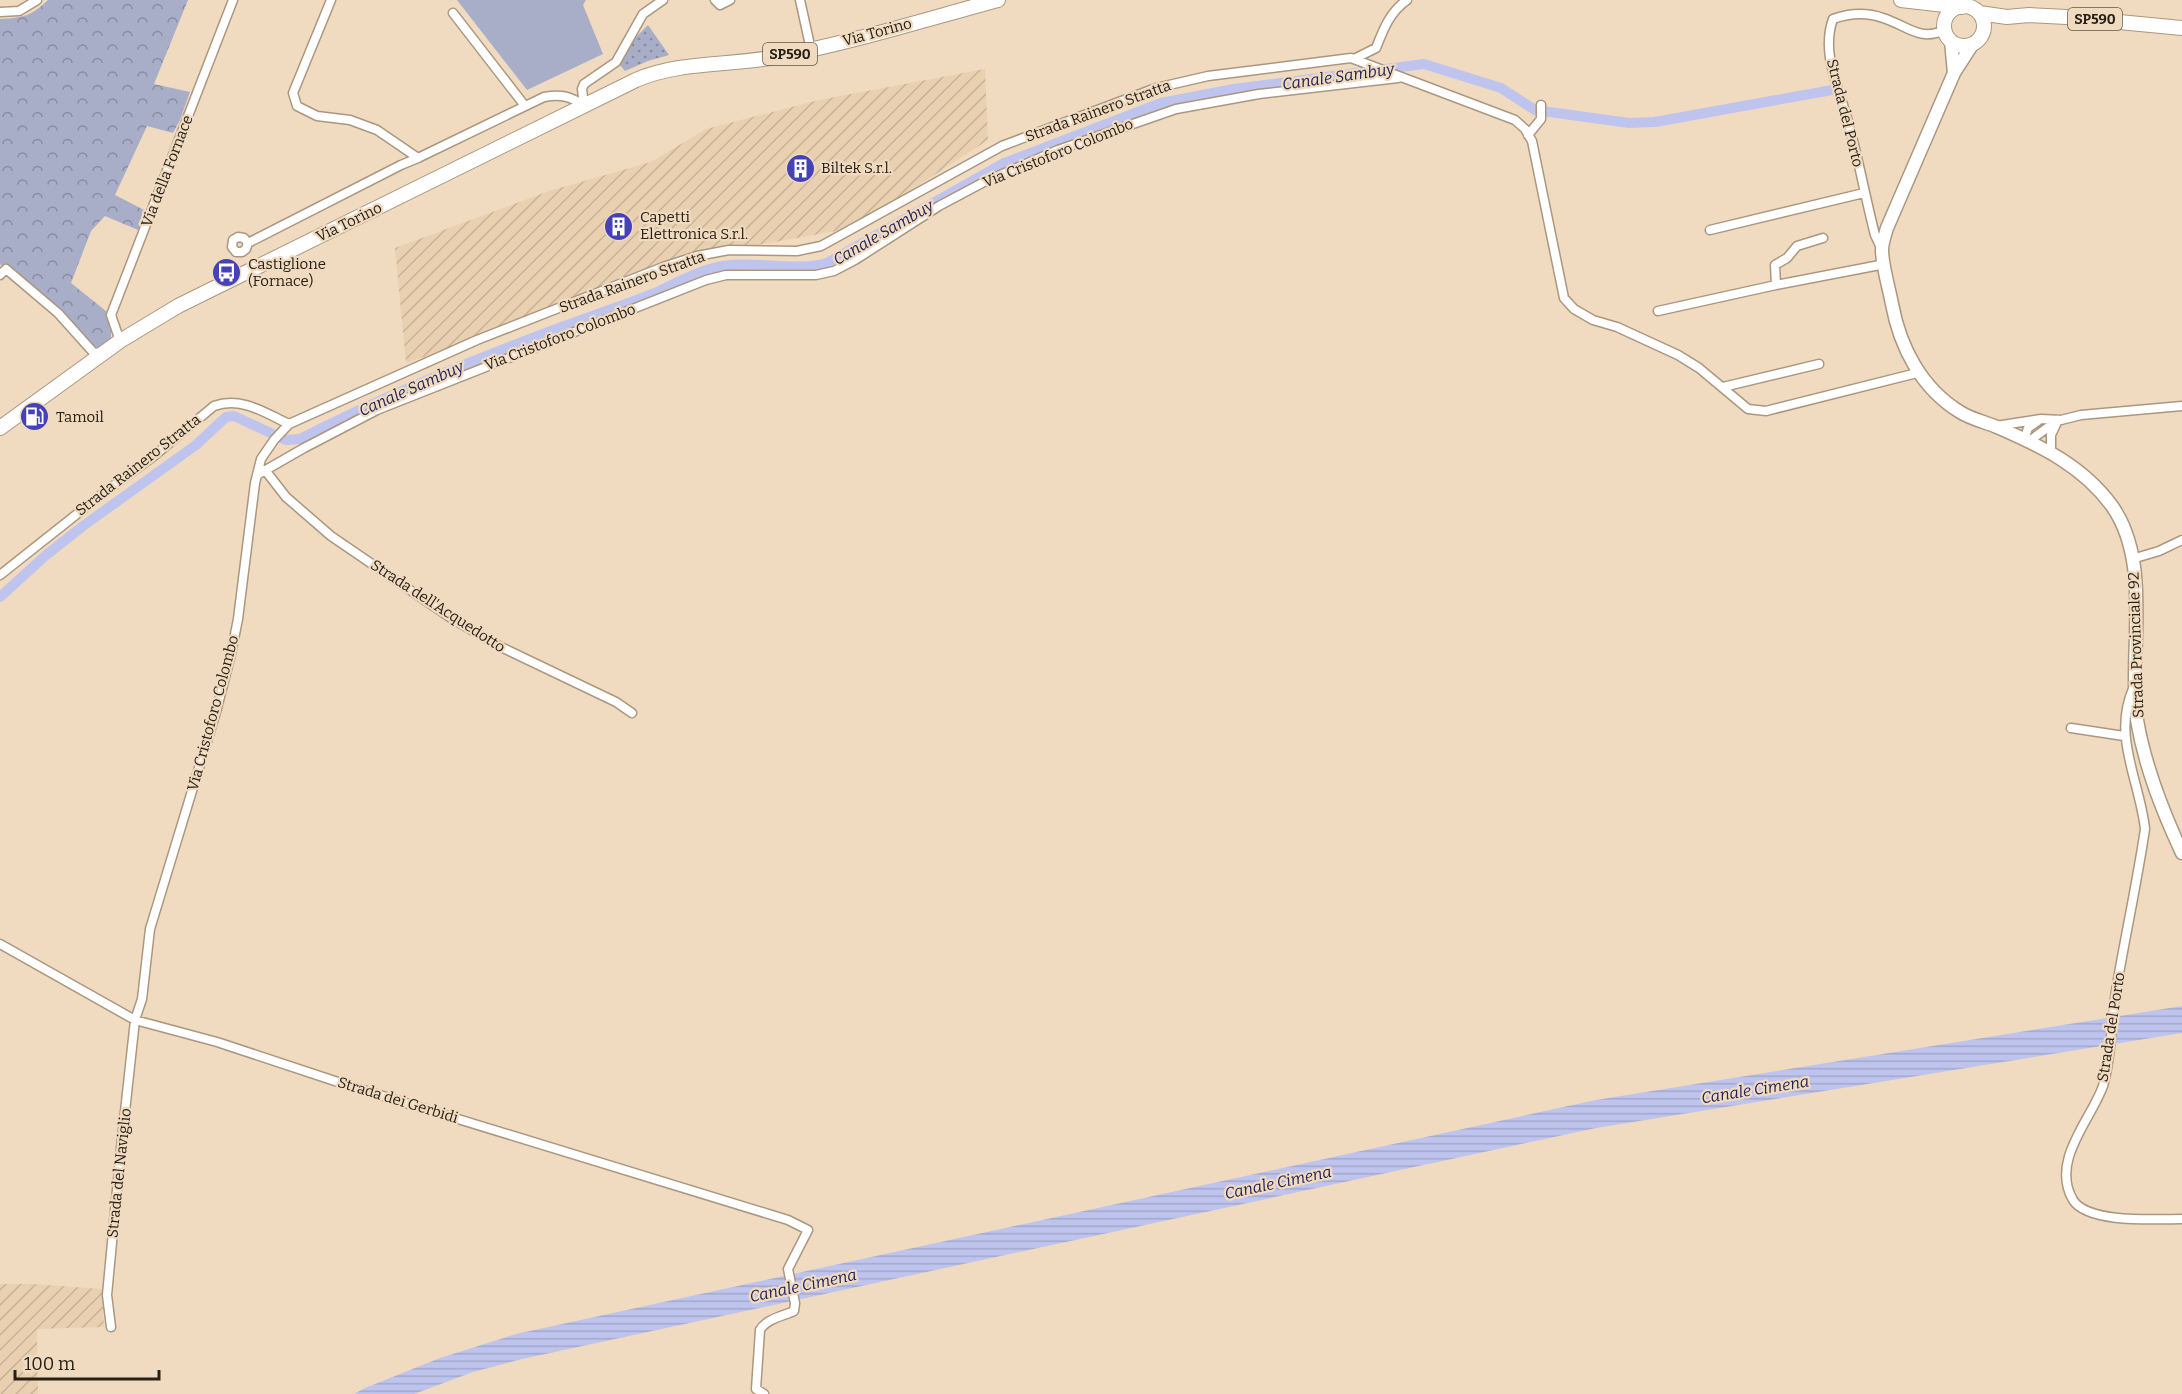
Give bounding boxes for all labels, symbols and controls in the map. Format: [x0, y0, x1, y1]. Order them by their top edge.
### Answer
road number: SP590 [2068, 8, 2122, 30]
street label: Via Torino [840, 14, 914, 50]
road number: SP590 [763, 43, 817, 65]
street label: Strada del Porto [1823, 57, 1867, 169]
water label: Canale Sambuy [1281, 59, 1396, 94]
street label: Strada Rainero Stratta [1023, 76, 1173, 146]
street label: Via della Fornace [137, 113, 197, 229]
street label: Via Cristoforo Colombo [980, 115, 1136, 191]
building icon: Biltek S.r.l. [784, 152, 816, 184]
place label: Biltek S.r.l. [821, 159, 892, 177]
water label: Canale Sambuy [830, 196, 938, 269]
street label: Via Torino [313, 198, 385, 246]
place label: Capetti Elettronica S.r.l. [640, 208, 748, 243]
building icon: Capetti Elettronica S.r.l. [603, 210, 635, 242]
street label: Strada Rainero Stratta [557, 247, 707, 317]
place label: Castiglione (Fornace) [248, 255, 326, 290]
bus stop icon: Castiglione (Fornace) [211, 257, 243, 289]
street label: Via Cristoforo Colombo [482, 300, 638, 374]
water label: Canale Sambuy [356, 356, 467, 420]
fuel station icon: Tamoil [19, 401, 51, 433]
place label: Tamoil [56, 408, 104, 426]
street label: Strada Rainero Stratta [72, 411, 204, 519]
street label: Strada dell'Acquedotto [367, 556, 509, 656]
street label: Strada Provinciale 92 [2124, 572, 2148, 718]
street label: Via Cristoforo Colombo [184, 633, 242, 793]
street label: Strada del Porto [2093, 971, 2129, 1083]
water label: Canale Cimena [1700, 1072, 1810, 1107]
street label: Strada dei Gerbidi [336, 1073, 461, 1127]
street label: Strada del Naviglio [103, 1107, 135, 1239]
water label: Canale Cimena [1223, 1162, 1333, 1203]
water label: Canale Cimena [748, 1265, 858, 1306]
scale bar [15, 1343, 159, 1381]
text: 100 m [24, 1353, 75, 1375]

